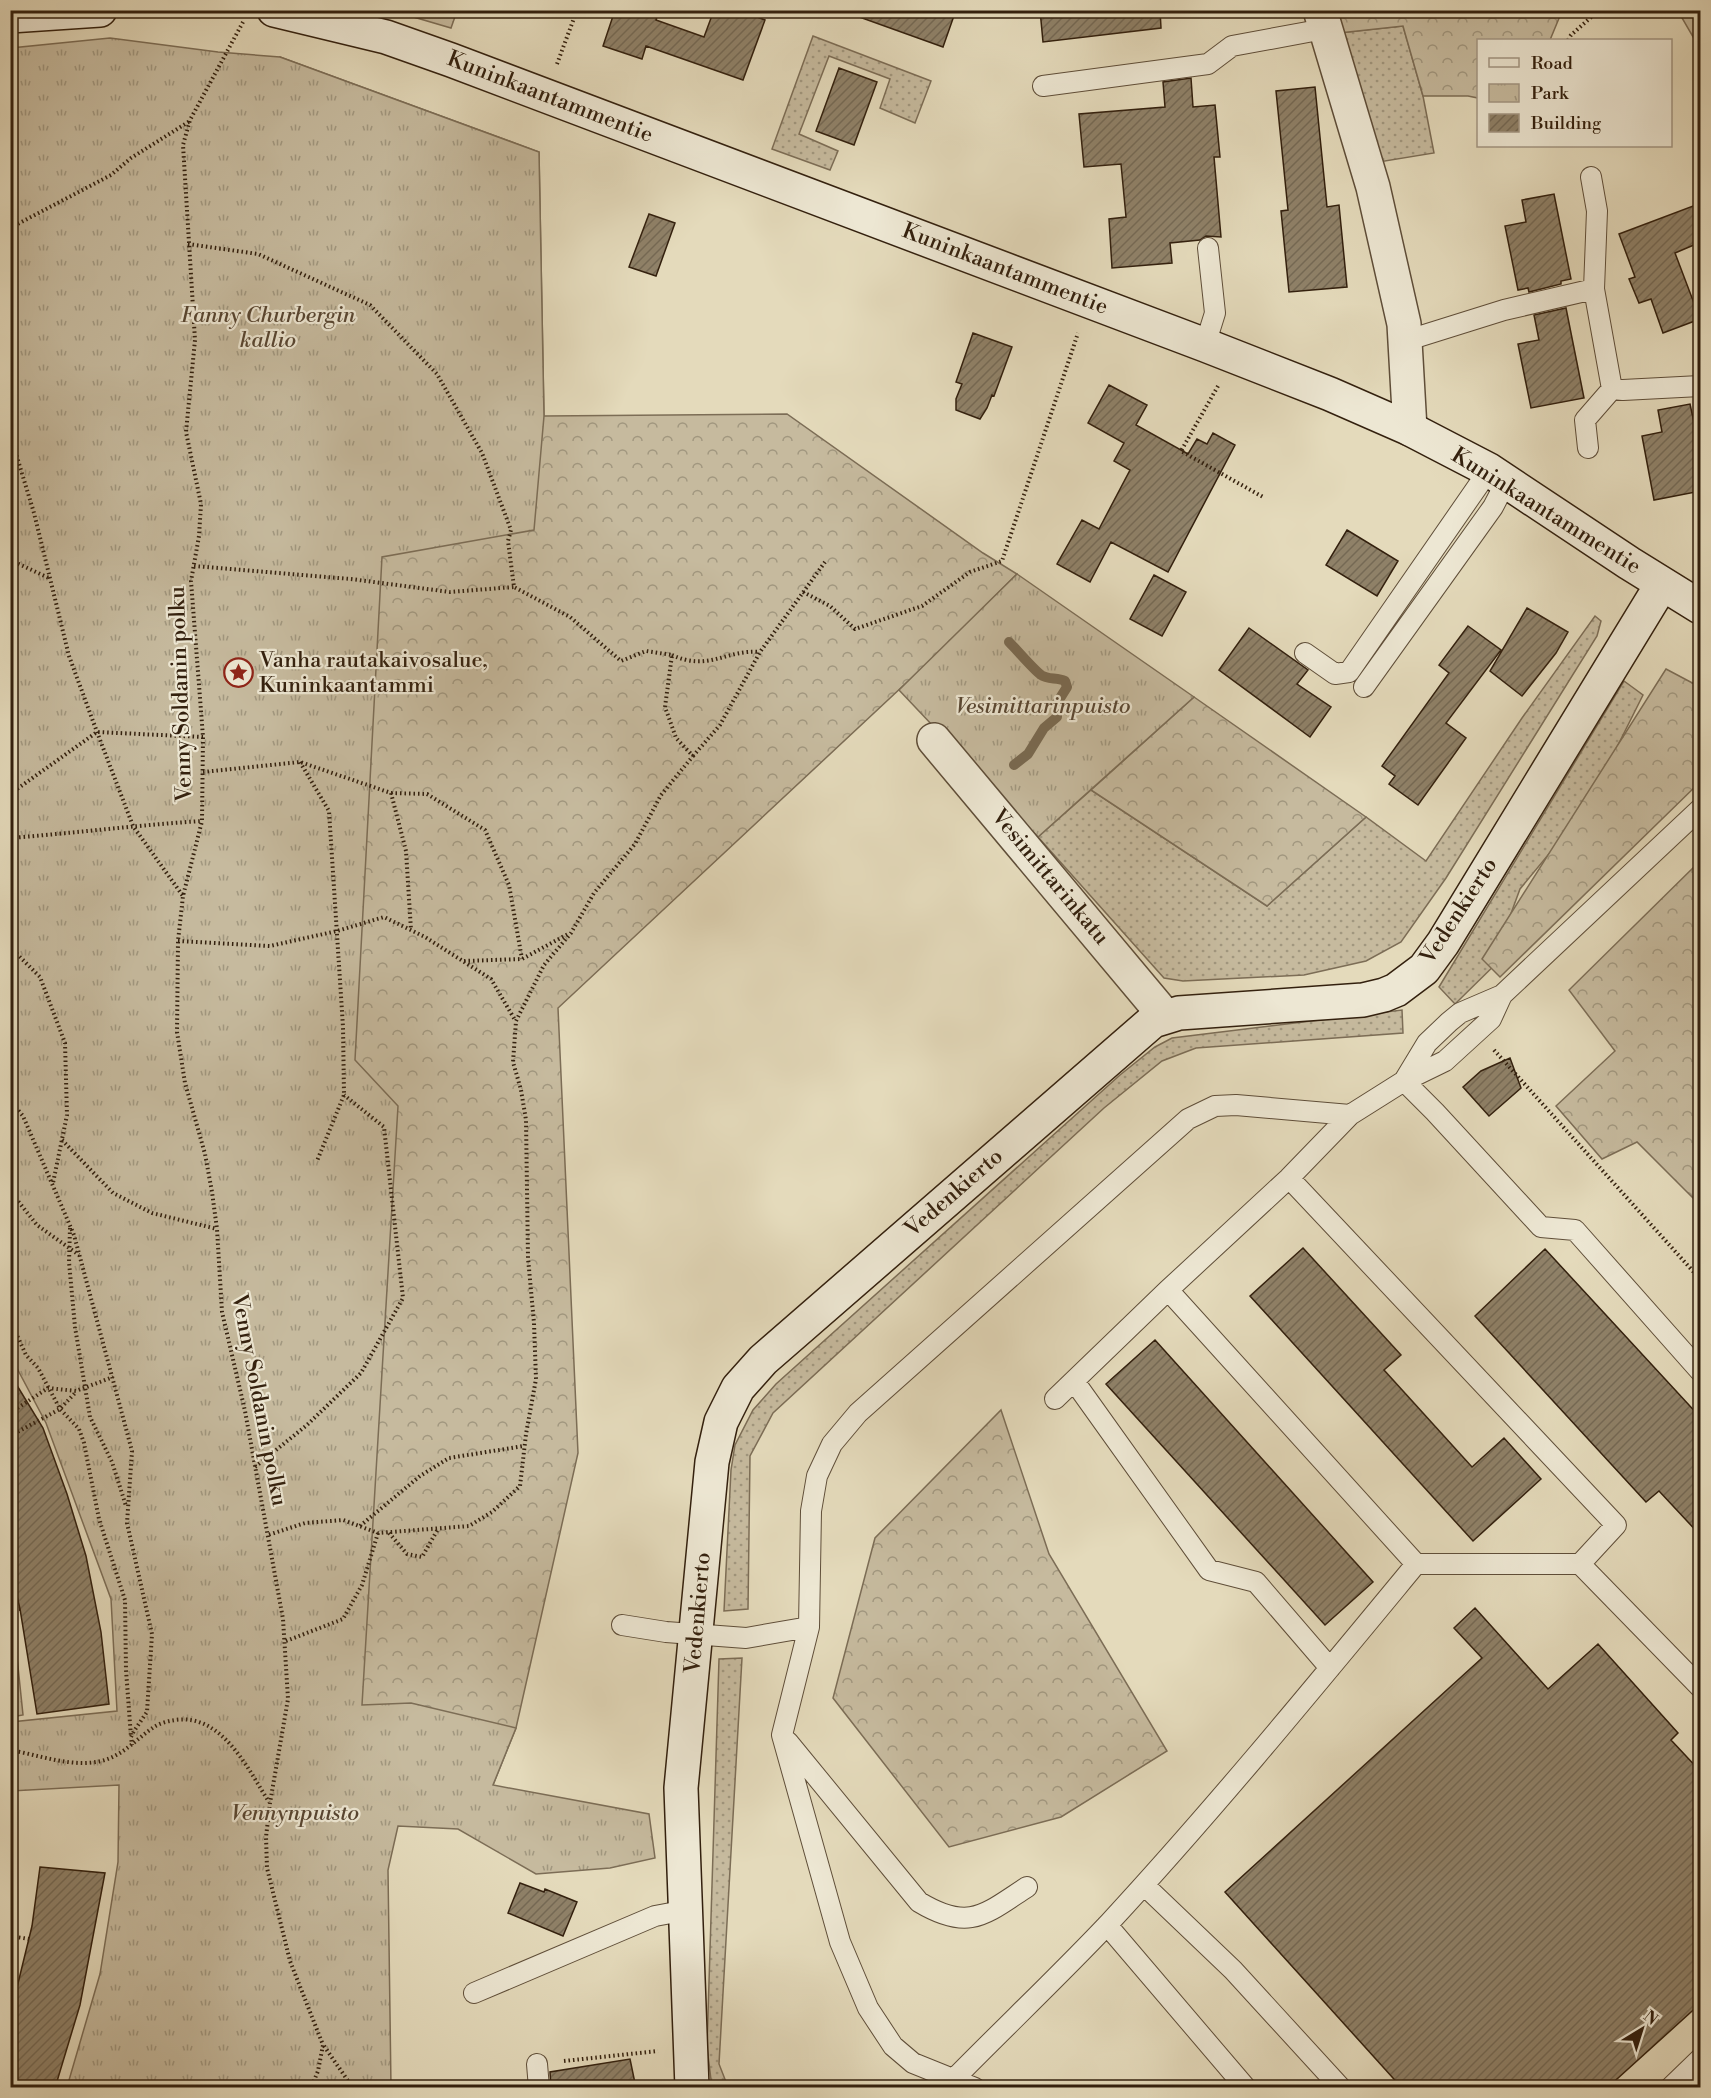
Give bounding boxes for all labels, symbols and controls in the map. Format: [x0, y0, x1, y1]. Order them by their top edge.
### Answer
legend [1477, 39, 1672, 147]
street label: Kuninkaantammentie [443, 45, 657, 149]
text: Road [1531, 52, 1574, 75]
text: Park [1531, 82, 1570, 105]
text: Building [1530, 112, 1602, 135]
street label: Kuninkaantammentie [898, 217, 1112, 321]
park label: Fanny Churbergin kallio [181, 302, 356, 354]
street label: Kuninkaantammentie [1446, 442, 1646, 580]
street label: Venny Soldanin polku [164, 585, 198, 803]
place label: Vanha rautakaivosalue, Kuninkaantammi [258, 647, 488, 699]
place icon: Vanha rautakaivosalue, Kuninkaantammi [222, 657, 254, 689]
park label: Vesimittarinpuisto [955, 693, 1131, 720]
street label: Vesimittarinkatu [985, 803, 1115, 951]
street label: Vedenkierto [1414, 853, 1503, 970]
street label: Vedenkierto [899, 1143, 1009, 1244]
street label: Venny Soldanin polku [225, 1291, 293, 1509]
street label: Vedenkierto [679, 1551, 717, 1676]
park label: Vennynpuisto [231, 1800, 359, 1827]
north arrow [1612, 1999, 1672, 2059]
text: N [1639, 2006, 1662, 2030]

